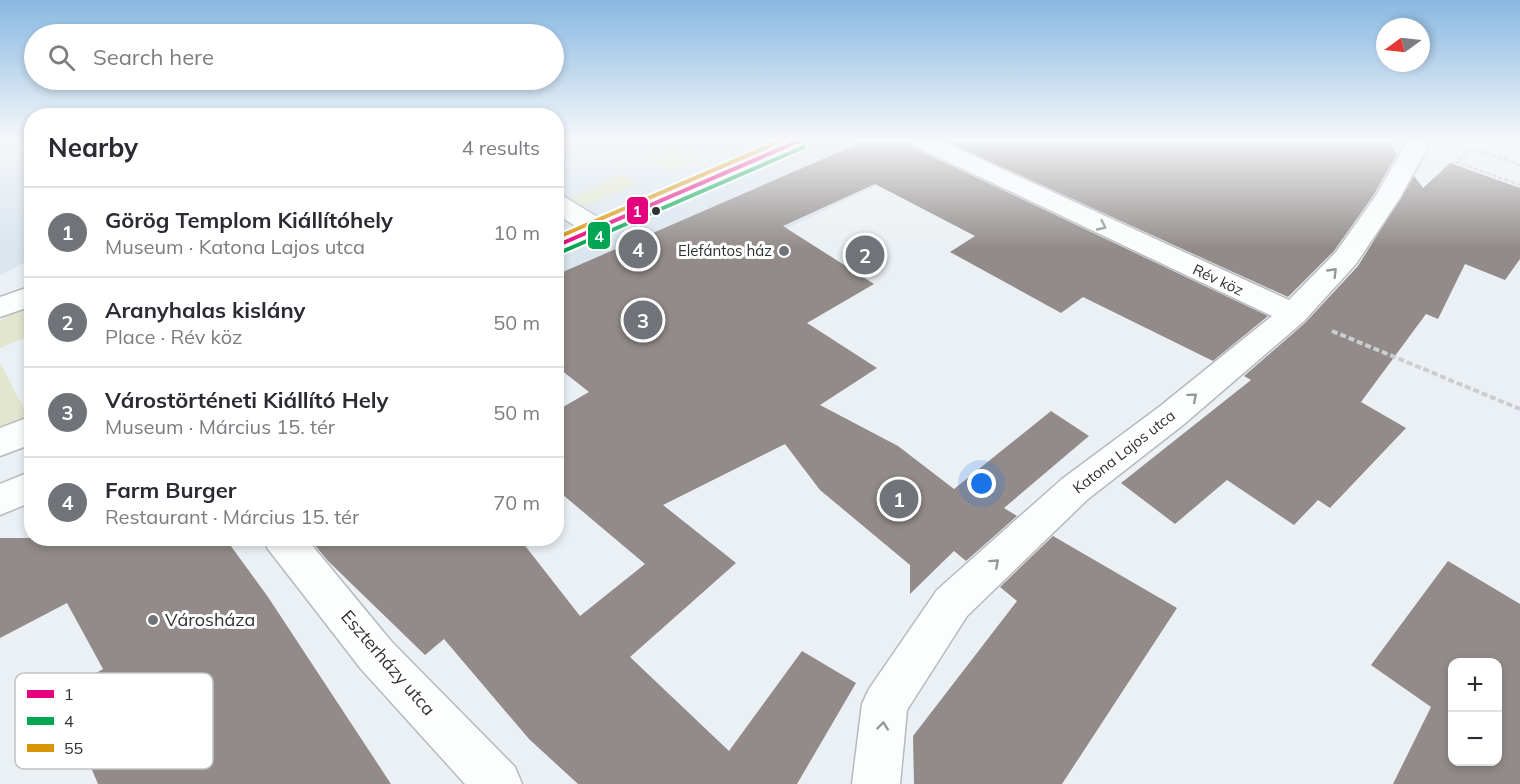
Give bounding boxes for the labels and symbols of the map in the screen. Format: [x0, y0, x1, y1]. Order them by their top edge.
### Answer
north arrow [1376, 18, 1430, 72]
line badge: 1 [626, 196, 649, 225]
text: 1 [632, 201, 642, 221]
unlabelled marker [650, 205, 662, 217]
one-way arrow [1096, 218, 1107, 230]
line badge: 4 [587, 221, 611, 250]
text: 4 [594, 226, 604, 246]
pin: 4 [618, 226, 658, 272]
pin: 2 [846, 232, 884, 278]
place label: Elefántos ház [678, 241, 772, 260]
marker: Elefántos ház [777, 244, 791, 258]
street label: Rév köz [1190, 260, 1247, 300]
one-way arrow [1326, 268, 1337, 279]
pin: 3 [624, 298, 662, 342]
one-way arrow [1186, 394, 1197, 405]
street label: Katona Lajos utca [1069, 406, 1179, 498]
your location [967, 469, 996, 498]
pin: 1 [880, 476, 918, 522]
one-way arrow [988, 559, 999, 570]
street label: Eszterházy utca [336, 605, 440, 720]
place label: Városháza [165, 608, 255, 631]
marker: Városháza [146, 613, 160, 627]
legend [15, 673, 213, 769]
text: 1 [64, 684, 74, 704]
text: 4 [64, 711, 74, 731]
one-way arrow [876, 721, 889, 730]
text: 55 [64, 738, 83, 758]

